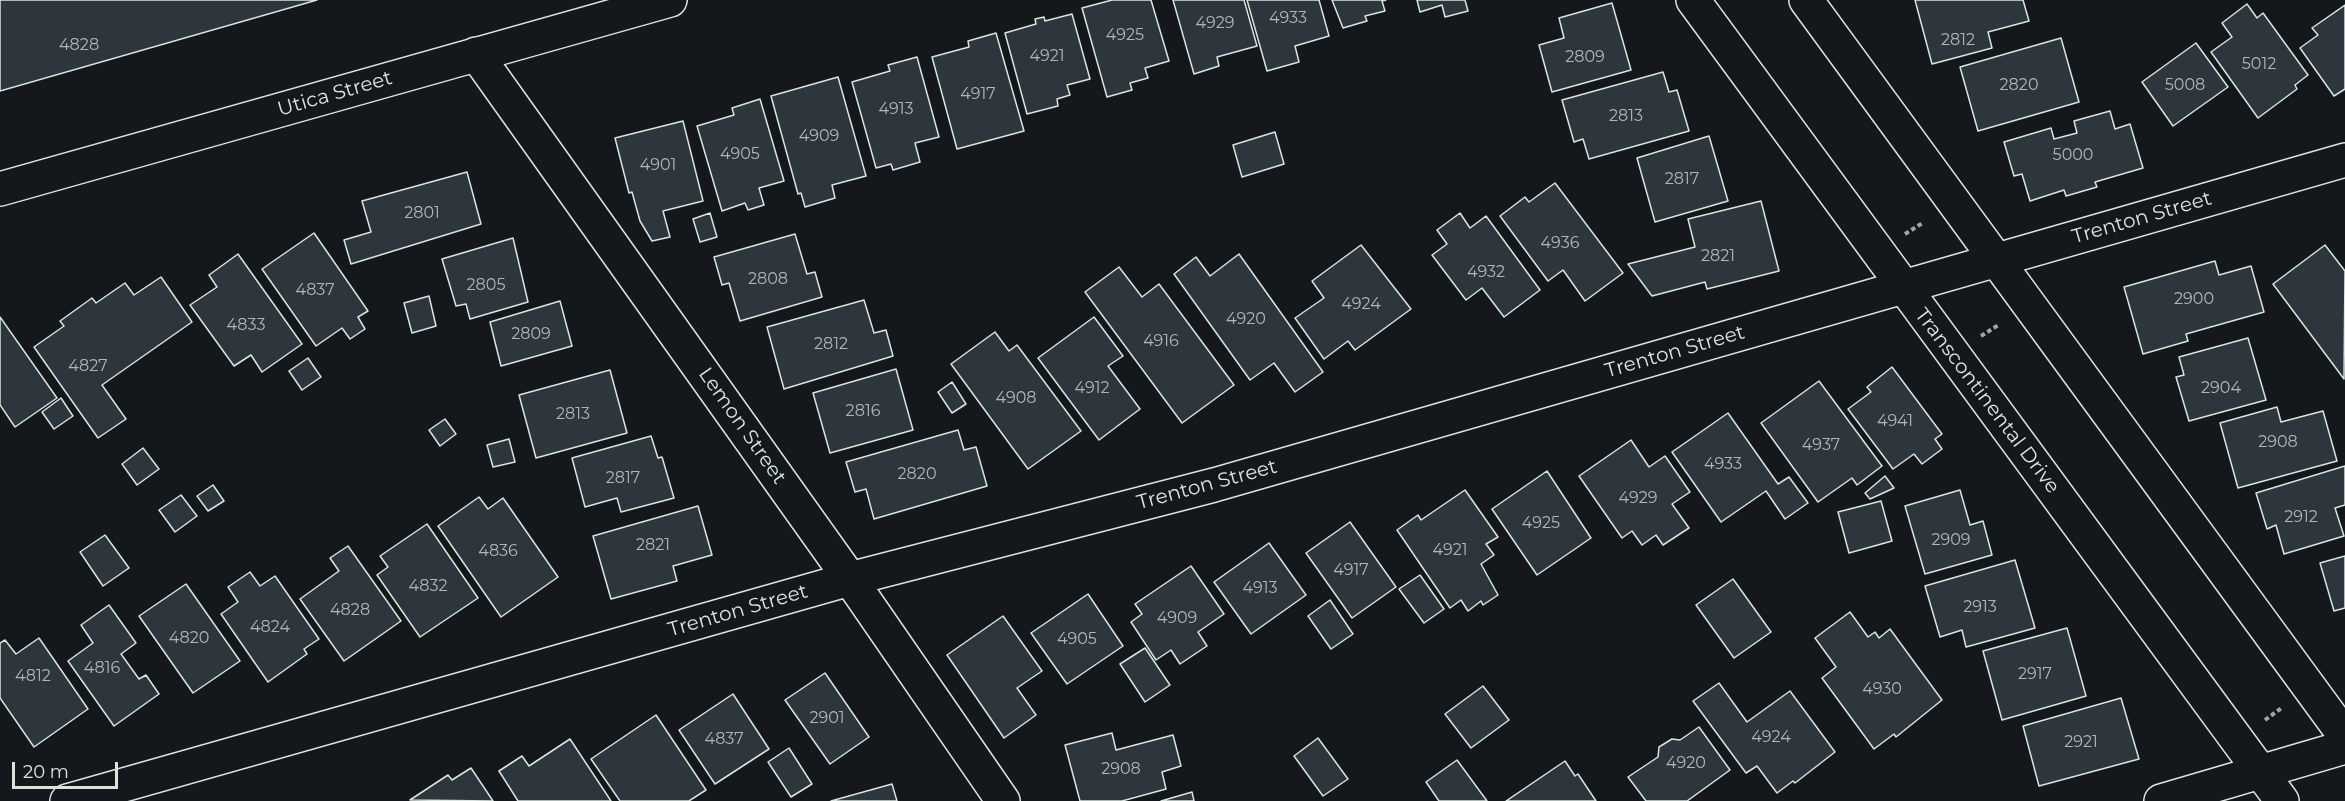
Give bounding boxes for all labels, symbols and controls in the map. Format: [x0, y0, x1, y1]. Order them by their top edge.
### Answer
house number: 4933 [1269, 8, 1307, 28]
house number: 4929 [1195, 13, 1235, 33]
house number: 4925 [1106, 25, 1144, 45]
house number: 2812 [1941, 30, 1975, 50]
house number: 4828 [59, 35, 99, 55]
house number: 4921 [1029, 46, 1065, 66]
house number: 2809 [1565, 47, 1605, 67]
house number: 5012 [2242, 54, 2276, 74]
street label: Utica Street [275, 66, 395, 122]
house number: 2820 [2000, 75, 2038, 95]
house number: 5008 [2165, 75, 2205, 95]
house number: 4917 [960, 84, 996, 104]
house number: 4913 [879, 99, 913, 119]
house number: 2813 [1609, 106, 1643, 126]
house number: 4909 [799, 126, 839, 146]
house number: 4905 [720, 144, 760, 164]
house number: 5000 [2053, 145, 2093, 165]
house number: 4901 [640, 155, 676, 175]
house number: 2817 [1665, 169, 1699, 189]
street label: Trenton Street [2069, 187, 2215, 249]
house number: 2801 [404, 203, 440, 223]
house number: 4936 [1541, 233, 1579, 253]
house number: 2821 [1701, 246, 1735, 266]
house number: 4932 [1467, 262, 1505, 282]
house number: 2808 [748, 269, 788, 289]
house number: 2805 [467, 275, 505, 295]
house number: 4837 [295, 280, 335, 300]
house number: 2900 [2174, 289, 2214, 309]
house number: 4924 [1341, 294, 1381, 314]
street label: Transcontinental Drive [1909, 304, 2065, 498]
house number: 4920 [1226, 309, 1266, 329]
house number: 4833 [227, 315, 265, 335]
street label: Trenton Street [1602, 321, 1748, 383]
house number: 2809 [511, 324, 551, 344]
house number: 4916 [1143, 331, 1179, 351]
house number: 2812 [814, 334, 848, 354]
house number: 4827 [68, 356, 108, 376]
street label: Lemon Street [693, 363, 791, 489]
house number: 4912 [1074, 378, 1110, 398]
house number: 2904 [2201, 378, 2241, 398]
house number: 4908 [996, 388, 1036, 408]
house number: 2816 [846, 401, 880, 421]
house number: 2813 [556, 404, 590, 424]
house number: 4941 [1877, 411, 1913, 431]
house number: 2908 [2258, 432, 2298, 452]
house number: 4937 [1802, 435, 1840, 455]
house number: 4933 [1704, 454, 1742, 474]
street label: Trenton Street [1134, 455, 1280, 515]
house number: 2820 [898, 464, 936, 484]
house number: 2817 [606, 468, 640, 488]
house number: 4929 [1618, 488, 1658, 508]
house number: 2912 [2284, 507, 2318, 527]
house number: 4925 [1522, 513, 1560, 533]
house number: 2909 [1931, 530, 1971, 550]
house number: 2821 [636, 535, 670, 555]
house number: 4921 [1432, 540, 1468, 560]
house number: 4836 [478, 541, 518, 561]
house number: 4917 [1333, 560, 1369, 580]
house number: 4832 [409, 576, 447, 596]
house number: 4913 [1243, 578, 1277, 598]
street label: Trenton Street [665, 580, 811, 642]
house number: 2913 [1963, 597, 1997, 617]
house number: 4828 [330, 600, 370, 620]
house number: 4909 [1157, 608, 1197, 628]
house number: 4824 [250, 617, 290, 637]
house number: 4820 [169, 628, 209, 648]
house number: 4905 [1057, 629, 1097, 649]
house number: 4816 [84, 658, 120, 678]
house number: 2917 [2018, 664, 2052, 684]
house number: 4812 [15, 666, 51, 686]
house number: 4930 [1862, 679, 1902, 699]
house number: 2901 [809, 708, 845, 728]
house number: 4924 [1751, 727, 1791, 747]
house number: 4837 [704, 729, 744, 749]
house number: 2921 [2064, 732, 2098, 752]
scale bar [15, 750, 122, 788]
house number: 4920 [1666, 753, 1706, 773]
house number: 2908 [1101, 759, 1141, 779]
text: 20 m [23, 761, 69, 783]

